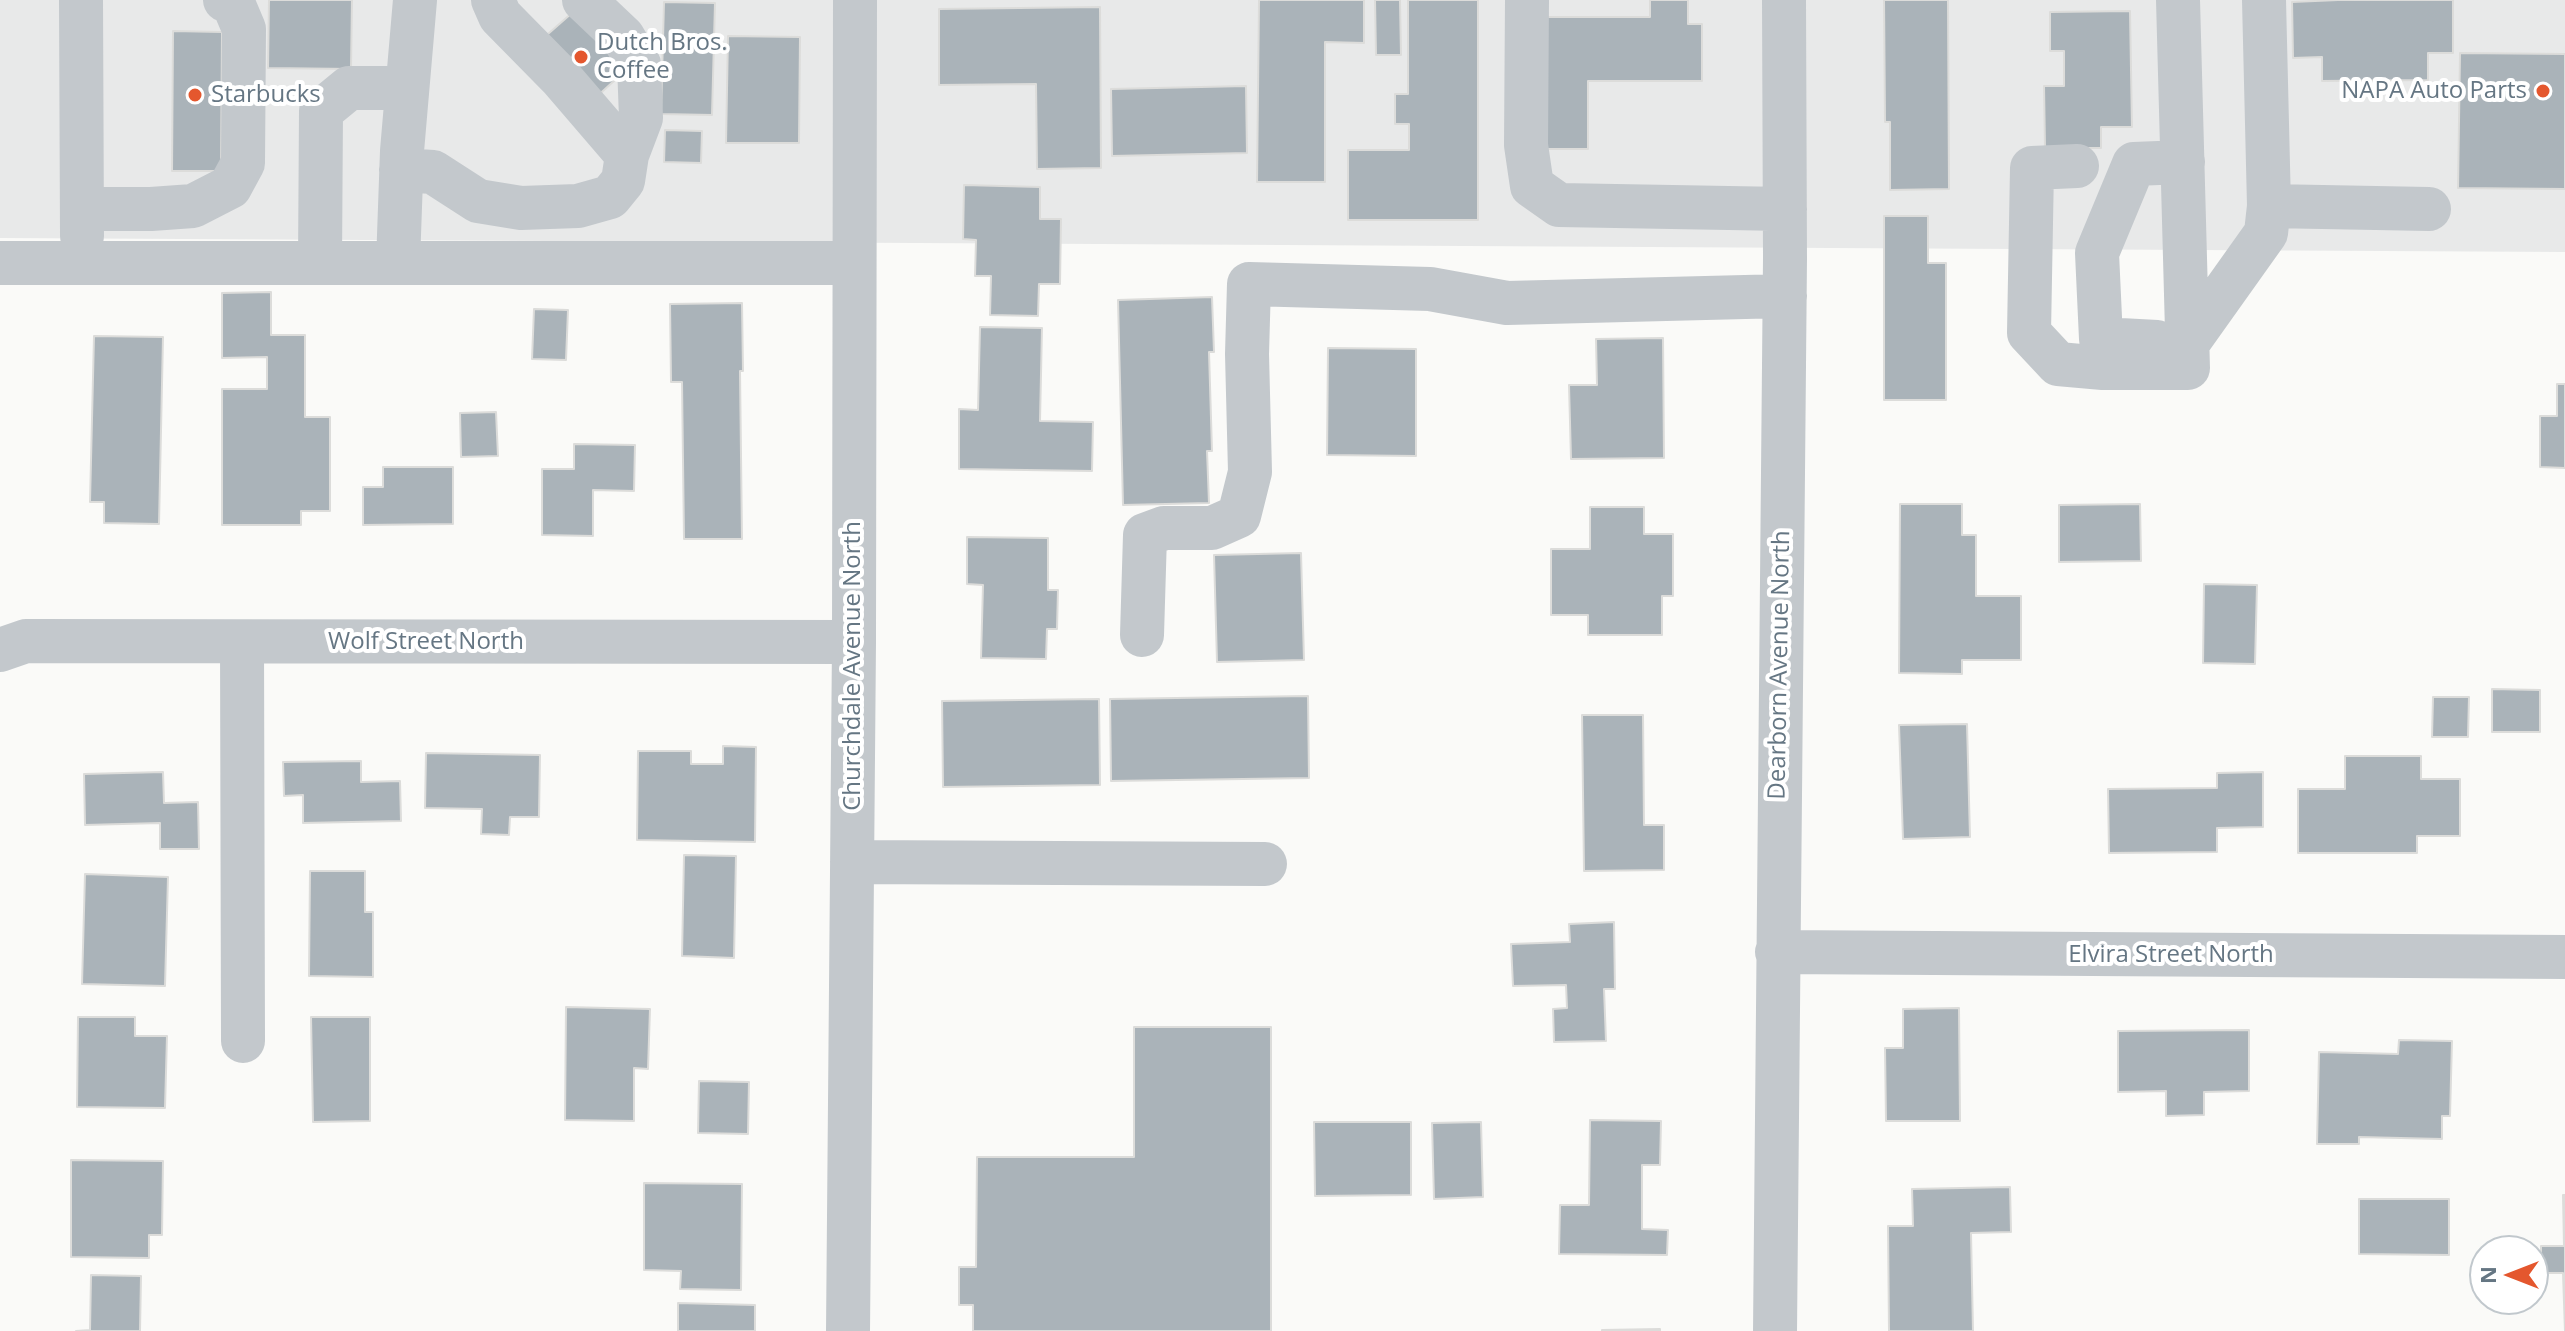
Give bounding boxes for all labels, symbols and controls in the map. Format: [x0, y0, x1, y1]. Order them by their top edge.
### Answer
place label: Dutch Bros. Coffee [597, 29, 728, 85]
marker: Dutch Bros. Coffee [572, 48, 590, 66]
place label: NAPA Auto Parts [2341, 77, 2527, 105]
place label: Starbucks [211, 81, 321, 109]
marker: NAPA Auto Parts [2534, 82, 2552, 100]
marker: Starbucks [186, 86, 204, 104]
street label: Churchdale Avenue North [839, 521, 867, 811]
street label: Dearborn Avenue North [1763, 530, 1797, 800]
street label: Wolf Street North [328, 628, 524, 656]
street label: Elvira Street North [2068, 941, 2274, 969]
north arrow [2469, 1235, 2549, 1315]
text: N [2472, 1266, 2502, 1284]

